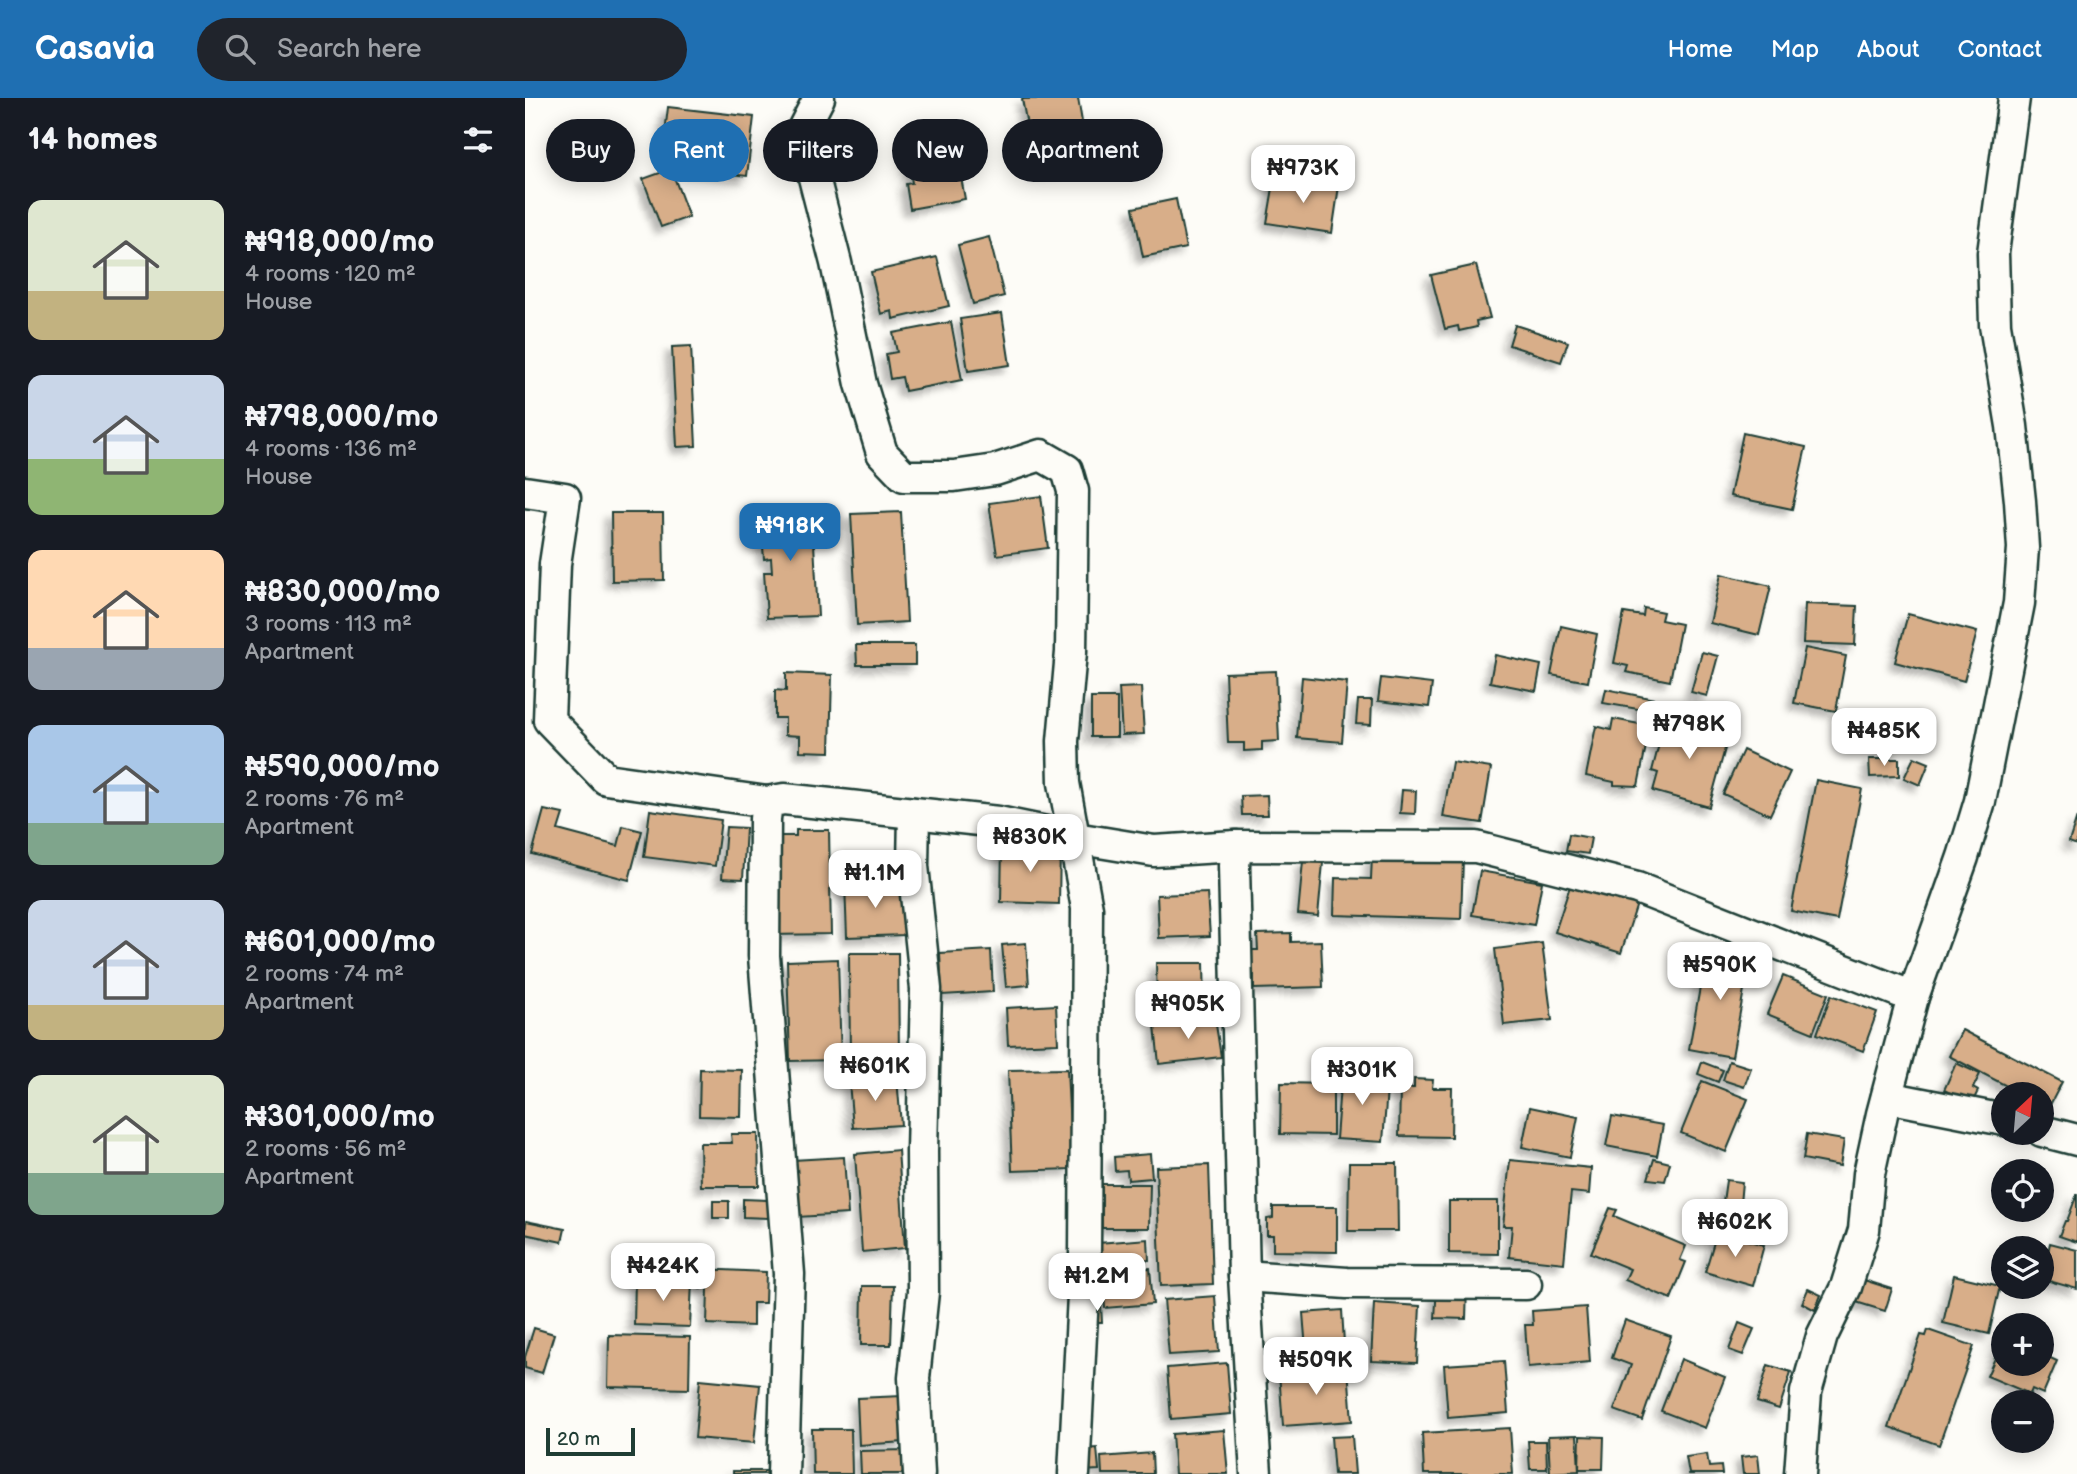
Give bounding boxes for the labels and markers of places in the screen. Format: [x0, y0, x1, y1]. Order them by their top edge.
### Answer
pin: ₦973K [1254, 146, 1352, 205]
pin: ₦918K [741, 504, 839, 563]
pin: ₦798K [1640, 702, 1738, 761]
pin: ₦485K [1835, 708, 1933, 768]
pin: ₦830K [981, 814, 1079, 874]
pin: ₦1.1M [826, 850, 924, 910]
pin: ₦590K [1671, 942, 1769, 1002]
pin: ₦905K [1139, 982, 1237, 1041]
pin: ₦601K [826, 1044, 924, 1103]
pin: ₦301K [1313, 1048, 1411, 1107]
pin: ₦602K [1686, 1200, 1784, 1259]
pin: ₦424K [614, 1244, 712, 1303]
pin: ₦1.2M [1048, 1254, 1146, 1313]
pin: ₦509K [1267, 1338, 1365, 1397]

